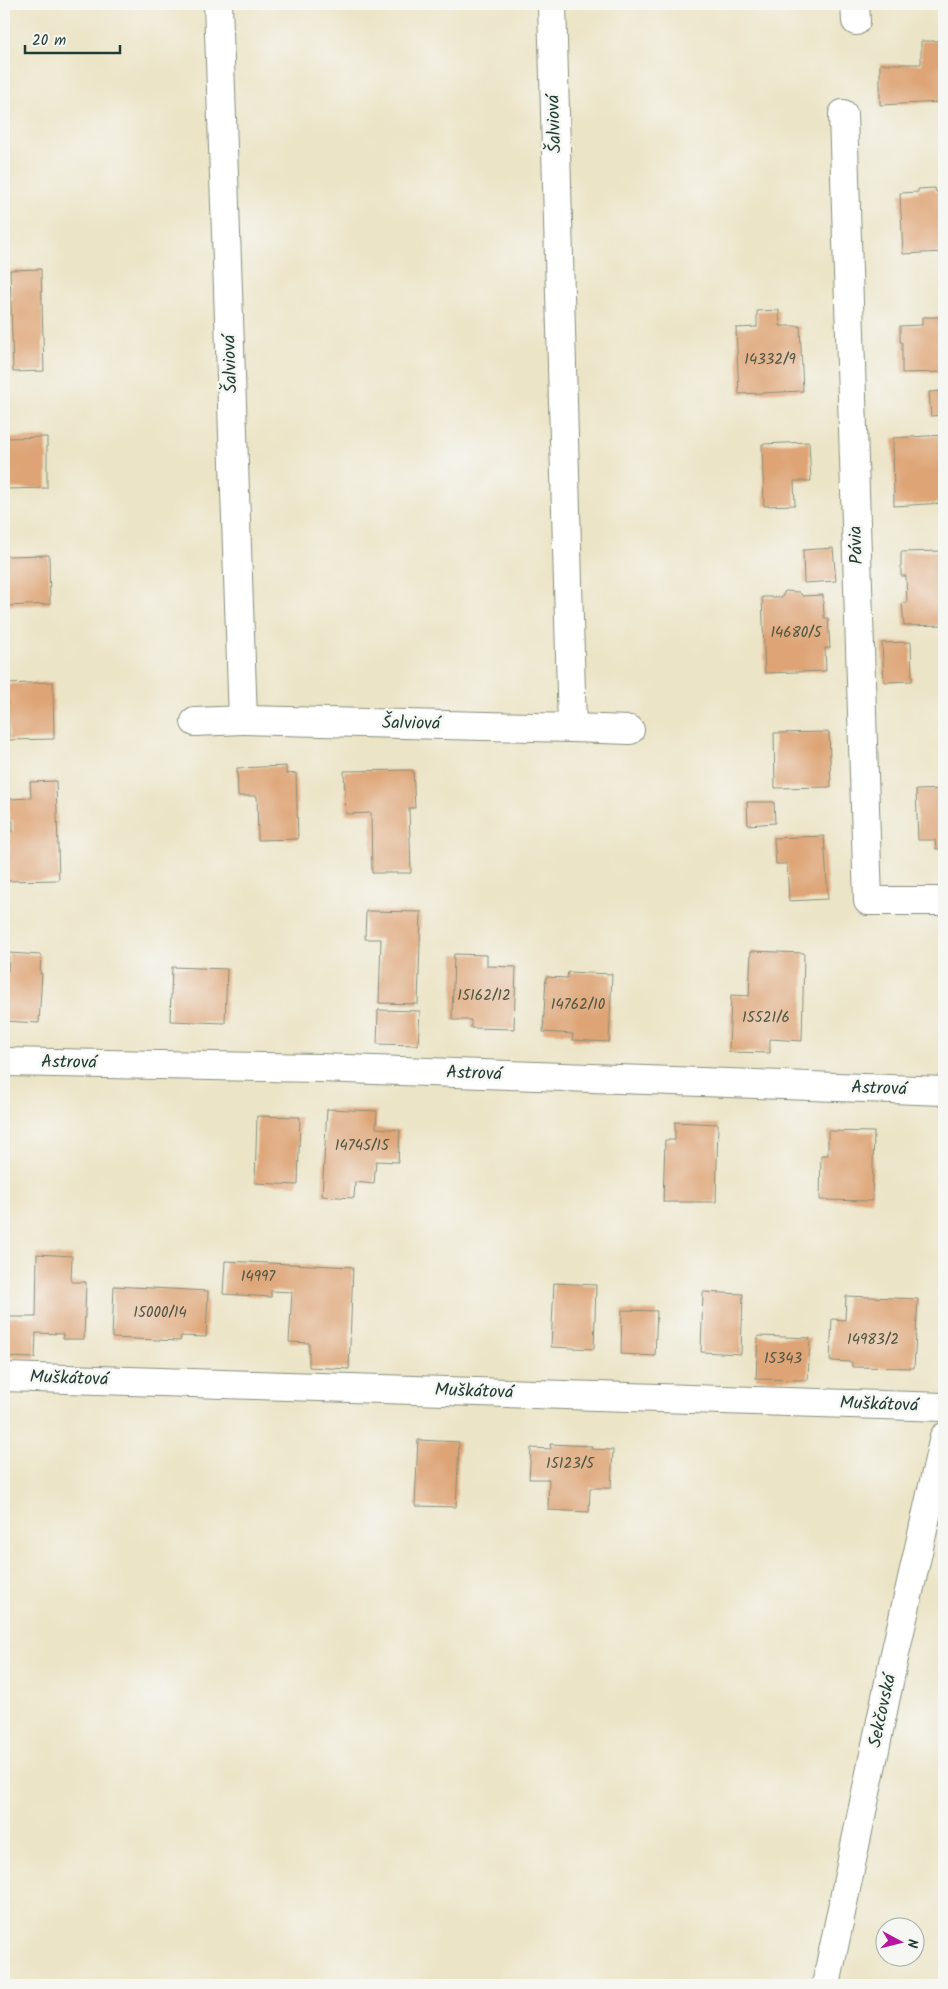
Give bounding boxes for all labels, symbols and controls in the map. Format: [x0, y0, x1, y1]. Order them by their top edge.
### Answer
scale bar [25, 22, 120, 54]
text: 20 m [32, 29, 66, 53]
street label: Šalviová [539, 93, 571, 154]
street label: Šalviová [215, 333, 247, 394]
house number: 14332/9 [744, 348, 796, 372]
street label: Pávia [842, 525, 872, 565]
house number: 14680/5 [770, 621, 823, 645]
street label: Šalviová [382, 709, 442, 739]
house number: 15162/12 [457, 984, 511, 1008]
house number: 14762/10 [551, 993, 606, 1017]
house number: 15521/6 [742, 1006, 790, 1030]
street label: Astrová [41, 1048, 99, 1078]
street label: Astrová [446, 1059, 504, 1090]
street label: Astrová [851, 1074, 909, 1105]
house number: 14745/15 [335, 1134, 390, 1158]
house number: 14997 [241, 1265, 276, 1289]
house number: 15000/14 [133, 1301, 187, 1325]
house number: 14983/2 [847, 1328, 899, 1352]
house number: 15343 [764, 1347, 803, 1371]
street label: Muškátová [29, 1363, 110, 1395]
street label: Muškátová [434, 1376, 515, 1408]
street label: Muškátová [839, 1389, 920, 1421]
house number: 15123/5 [546, 1452, 595, 1476]
street label: Sekčovská [861, 1670, 905, 1750]
north arrow [876, 1916, 926, 1966]
text: N [900, 1938, 923, 1949]

